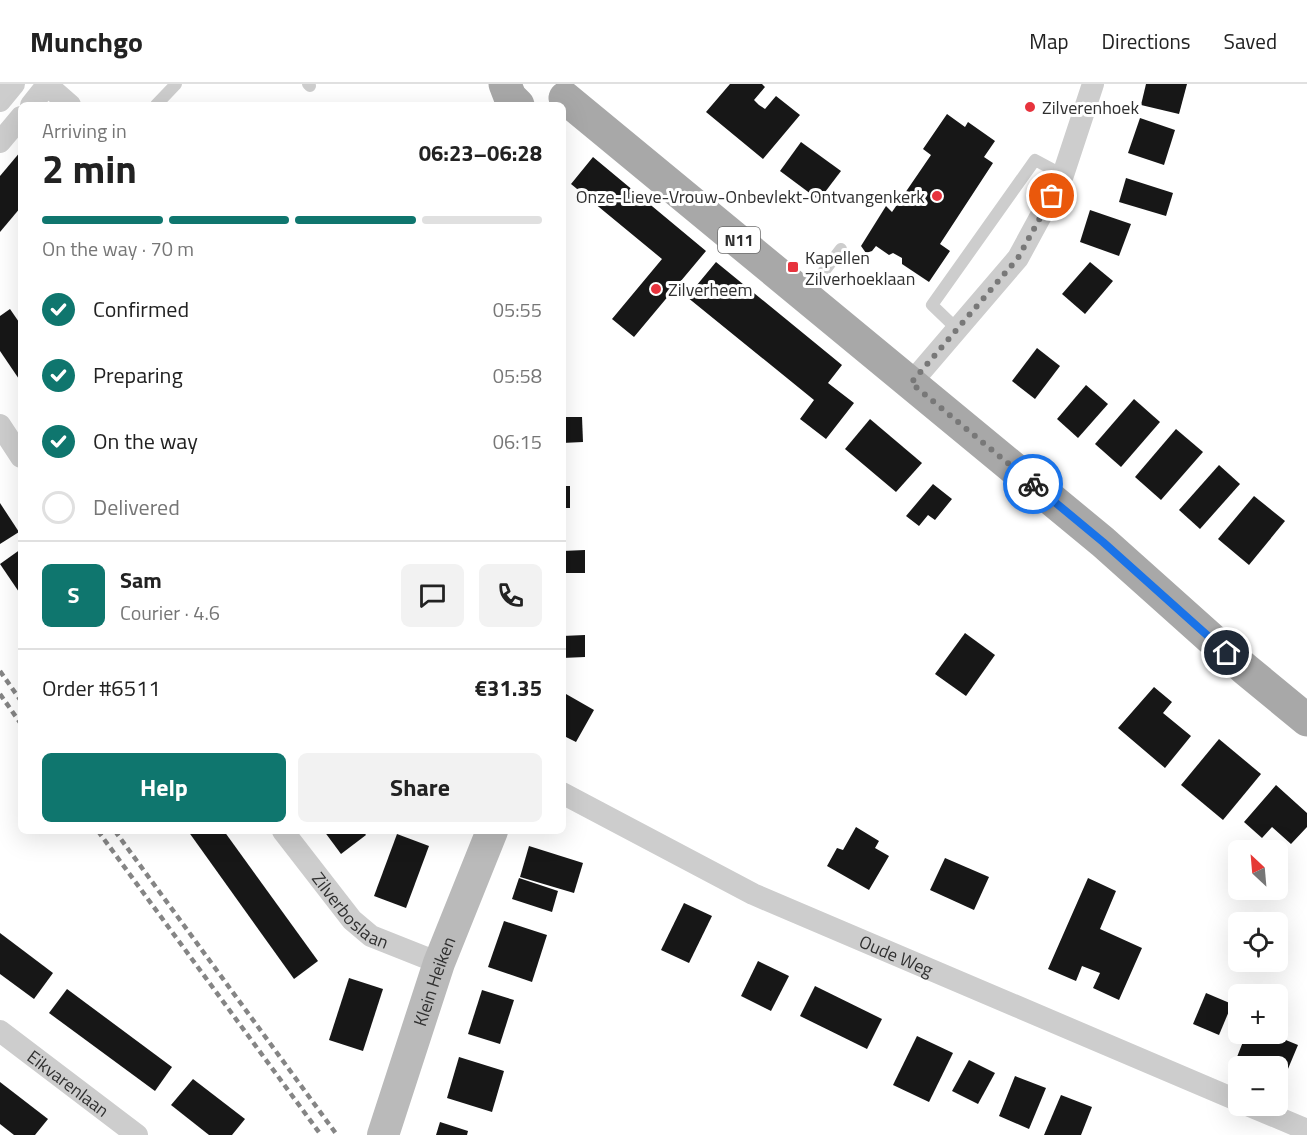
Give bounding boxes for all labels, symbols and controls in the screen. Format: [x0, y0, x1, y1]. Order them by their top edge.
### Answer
text: Munchgo [30, 20, 143, 63]
text: Map [1029, 25, 1069, 57]
text: Directions [1102, 25, 1191, 57]
text: Saved [1224, 25, 1277, 57]
place label: Zilverenhoek [1042, 94, 1139, 121]
marker: Zilverenhoek [1023, 100, 1037, 114]
text: Arriving in [42, 115, 127, 146]
text: 06:23–06:28 [419, 136, 542, 170]
text: 2 min [42, 139, 137, 198]
pin [1026, 170, 1077, 221]
icon: bag [1035, 179, 1068, 212]
place label: Onze-Lieve-Vrouw-Onbevlekt-Ontvangenkerk [576, 183, 925, 210]
marker: Onze-Lieve-Vrouw-Onbevlekt-Ontvangenkerk [930, 189, 944, 203]
road number: N11 [718, 227, 760, 253]
text: On the way · 70 m [42, 233, 194, 264]
place label: Kapellen Zilverhoeklaan [805, 244, 915, 292]
marker: Kapellen Zilverhoeklaan [786, 260, 800, 274]
place label: Zilverheem [668, 276, 752, 303]
marker: Zilverheem [649, 282, 663, 296]
text: Confirmed [93, 292, 189, 326]
icon: check [42, 293, 75, 326]
text: 05:55 [493, 294, 542, 325]
text: Preparing [93, 358, 183, 392]
icon: check [42, 359, 75, 392]
text: 05:58 [493, 360, 542, 391]
text: On the way [93, 424, 198, 458]
icon: check [42, 425, 75, 458]
text: 06:15 [493, 426, 542, 457]
courier [1003, 454, 1063, 514]
icon: bike [1017, 468, 1050, 501]
text: Delivered [93, 490, 180, 524]
text: Sam [120, 563, 162, 597]
button: chat [401, 564, 464, 627]
button: phone [479, 564, 542, 627]
text: S [68, 578, 79, 612]
text: Courier · 4.6 [120, 597, 220, 628]
pin [1201, 627, 1252, 678]
icon: home [1210, 636, 1243, 669]
text: Order #6511 [42, 671, 161, 705]
text: €31.35 [475, 671, 542, 705]
button: Help [42, 753, 286, 822]
button: Share [298, 753, 542, 822]
north arrow [1228, 840, 1288, 900]
map controls [1228, 840, 1288, 1116]
street label: Zilverboslaan [306, 866, 393, 955]
button: locate [1228, 912, 1288, 972]
street label: Oude Weg [855, 927, 938, 983]
street label: Klein Heiken [406, 932, 462, 1030]
button: + [1228, 984, 1288, 1044]
street label: Eikvarenlaan [22, 1043, 115, 1123]
button: − [1228, 1056, 1288, 1116]

